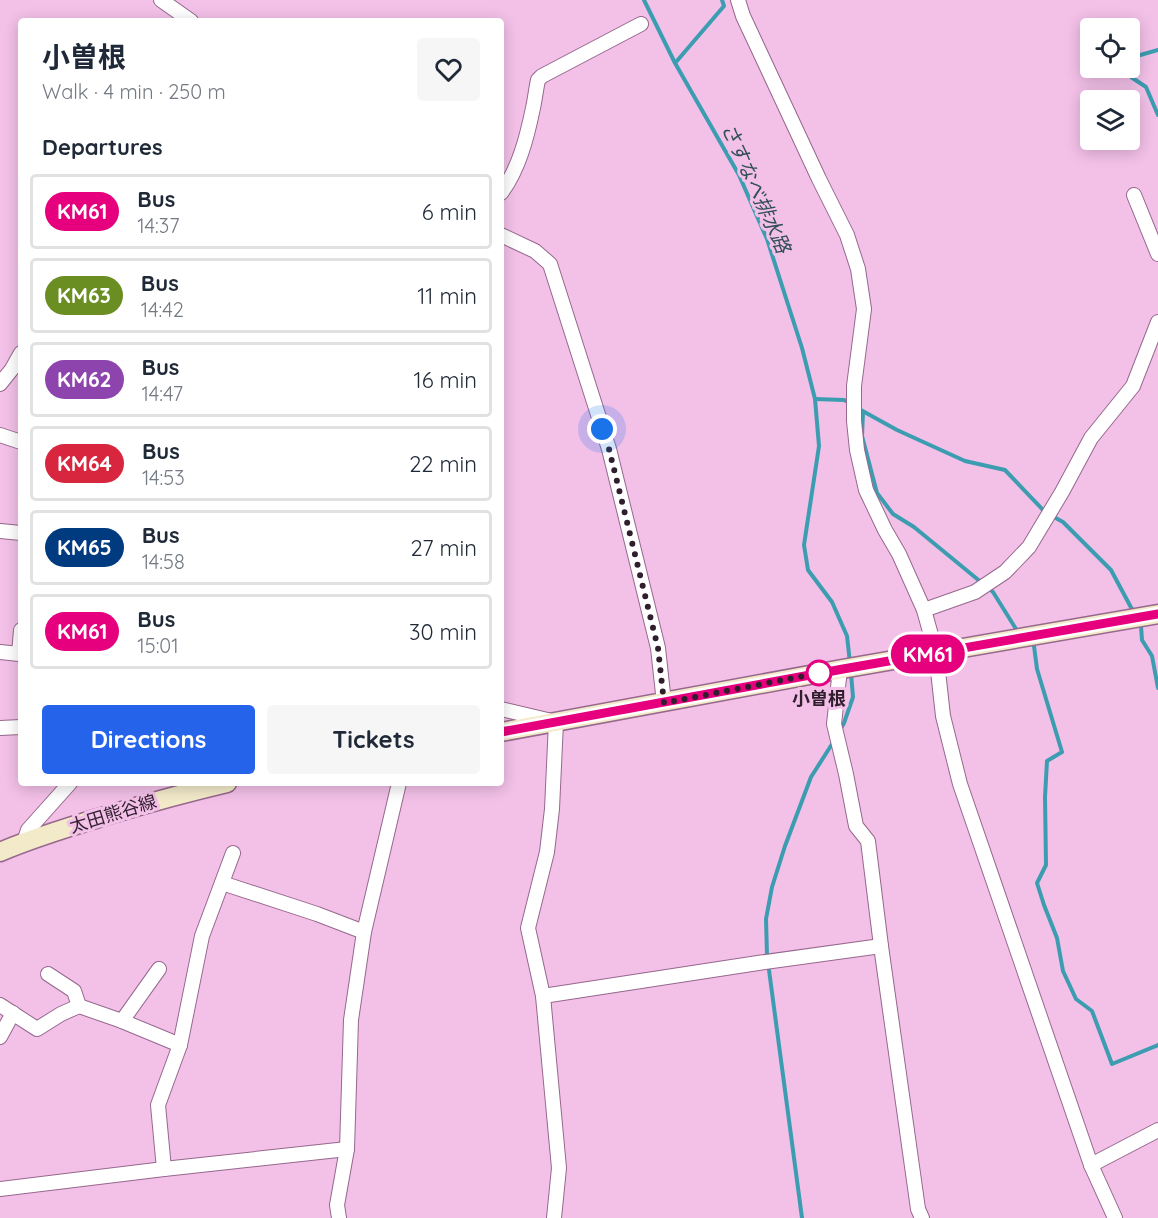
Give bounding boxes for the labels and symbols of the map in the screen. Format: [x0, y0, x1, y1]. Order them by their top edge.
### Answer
water label: さすなべ排水路 [717, 119, 797, 259]
your location [587, 414, 617, 444]
line badge: KM61 [886, 634, 970, 674]
marker: 小曽根 [806, 660, 832, 686]
place label: 小曽根 [792, 687, 846, 710]
street label: 太田熊谷線 [66, 789, 159, 838]

